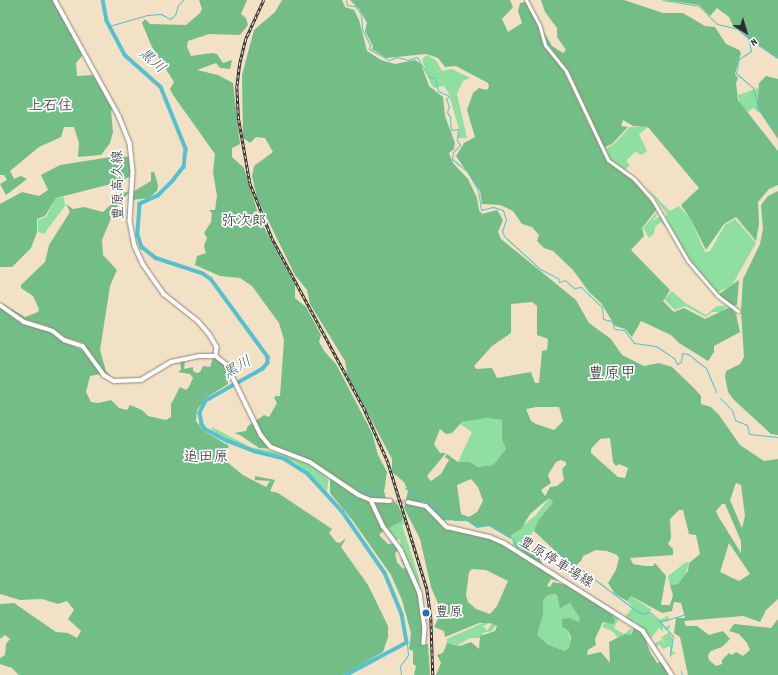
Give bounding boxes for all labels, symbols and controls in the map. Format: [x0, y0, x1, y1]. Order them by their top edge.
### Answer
north arrow [726, 12, 766, 52]
text: N [746, 33, 760, 49]
water label: 黒川 [134, 45, 168, 79]
district label: 上石住 [28, 99, 72, 117]
street label: 豊原高久線 [110, 150, 128, 220]
district label: 弥次郎 [222, 214, 266, 232]
water label: 黒川 [221, 354, 255, 384]
district label: 豊原甲 [588, 365, 636, 385]
district label: 追田原 [184, 450, 228, 468]
street label: 豊原停車場線 [516, 534, 596, 592]
place label: 豊原 [435, 605, 463, 621]
marker: 豊原 [420, 607, 432, 619]

